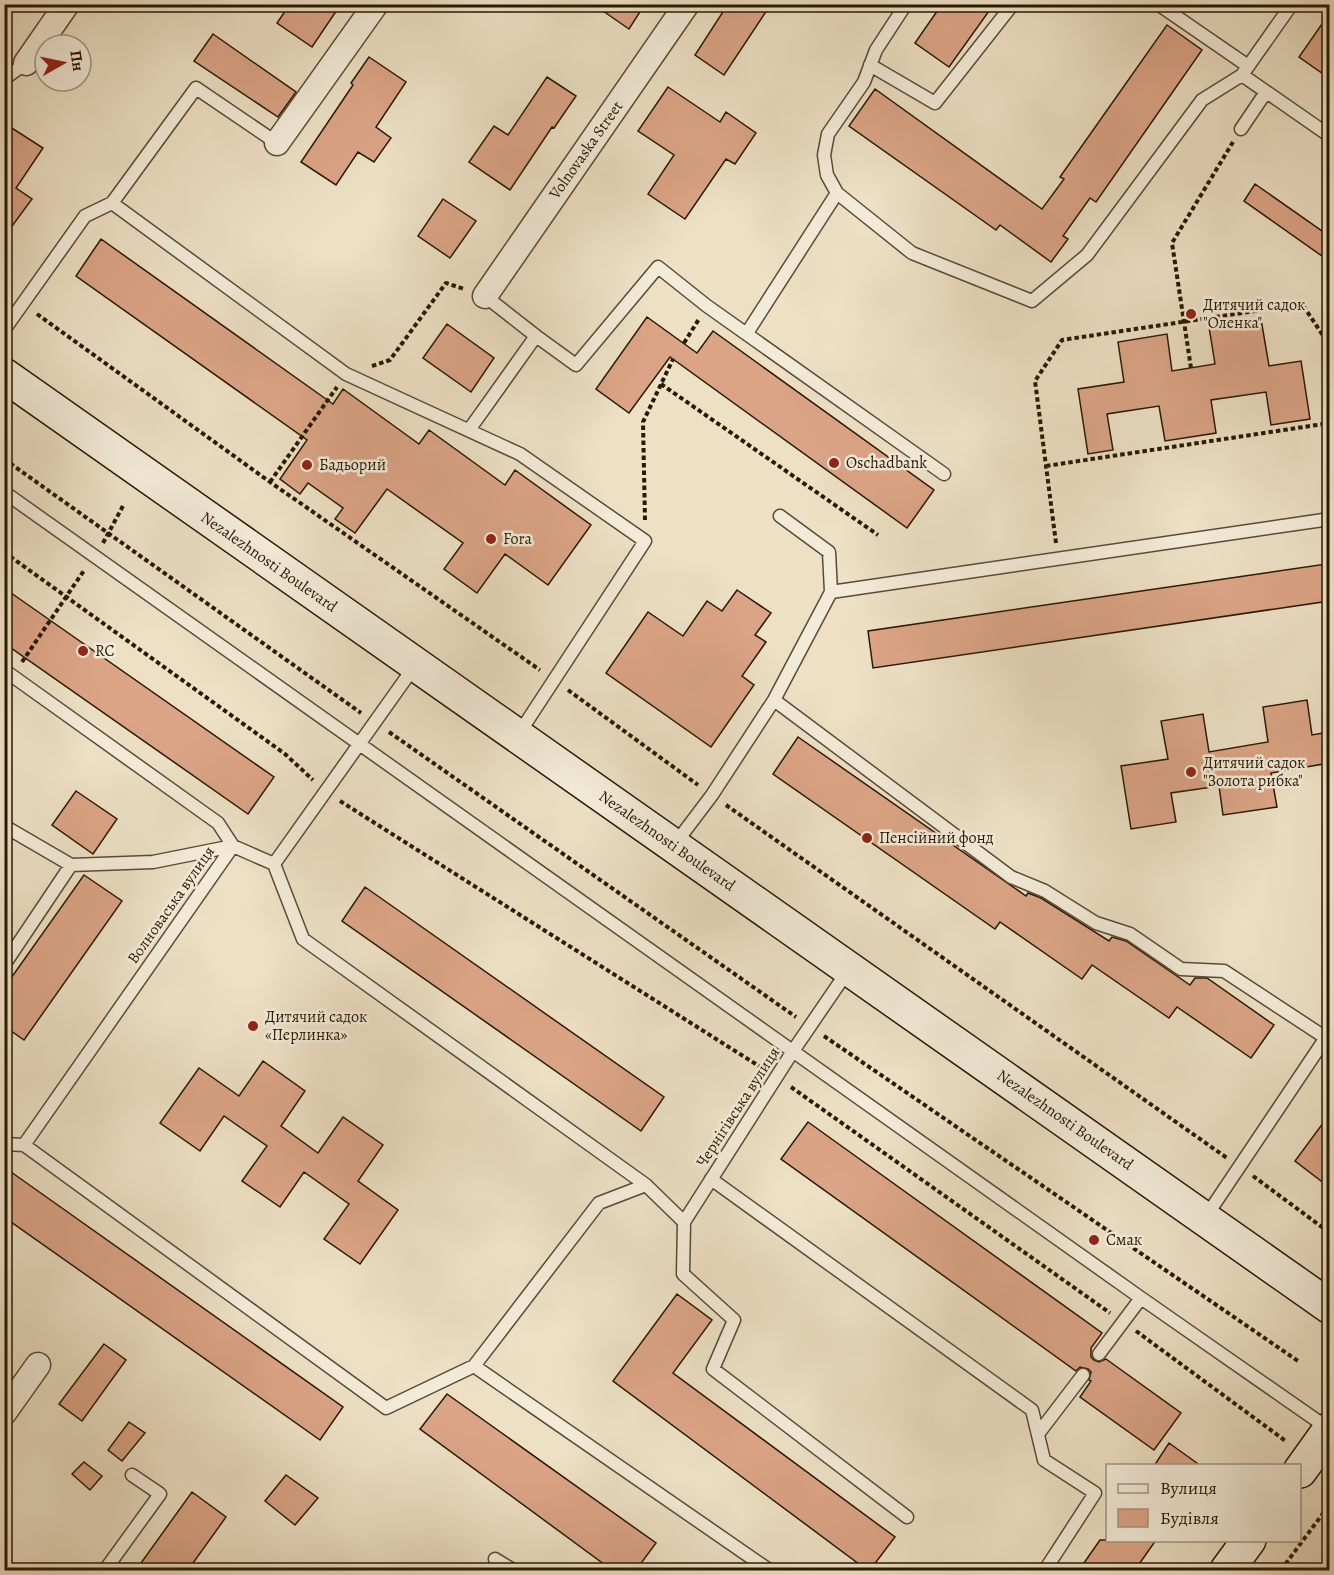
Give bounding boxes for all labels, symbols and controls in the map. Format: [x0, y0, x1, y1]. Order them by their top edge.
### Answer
north arrow [33, 33, 93, 93]
text: Пн [64, 49, 89, 73]
street label: Volnovaska Street [543, 96, 628, 204]
place label: Дитячий садок "Оленка" [1203, 294, 1305, 334]
marker: Дитячий садок "Оленка" [1184, 307, 1198, 321]
place label: Oschadbank [846, 452, 927, 474]
place label: Бадьорий [319, 454, 386, 476]
marker: Oschadbank [827, 456, 841, 470]
marker: Бадьорий [300, 458, 314, 472]
street label: Nezalezhnosti Boulevard [196, 506, 342, 618]
place label: Fora [503, 528, 532, 550]
marker: Fora [484, 532, 498, 546]
place label: RC [95, 640, 115, 662]
marker: RC [76, 644, 90, 658]
place label: Дитячий садок "Золота рибка" [1203, 752, 1305, 792]
marker: Дитячий садок "Золота рибка" [1184, 765, 1198, 779]
street label: Nezalezhnosti Boulevard [594, 785, 740, 897]
place label: Пенсійний фонд [879, 827, 994, 849]
marker: Пенсійний фонд [860, 831, 874, 845]
street label: Волноваська вулиця [122, 842, 220, 968]
place label: Дитячий садок «Перлинка» [265, 1006, 367, 1046]
marker: Дитячий садок «Перлинка» [246, 1019, 260, 1033]
street label: Чернігівська вулиця [691, 1043, 785, 1171]
street label: Nezalezhnosti Boulevard [992, 1064, 1138, 1176]
place label: Смак [1106, 1229, 1142, 1251]
marker: Смак [1087, 1233, 1101, 1247]
legend [1106, 1464, 1301, 1542]
text: Вулиця [1160, 1476, 1217, 1500]
text: Будівля [1160, 1506, 1219, 1530]

